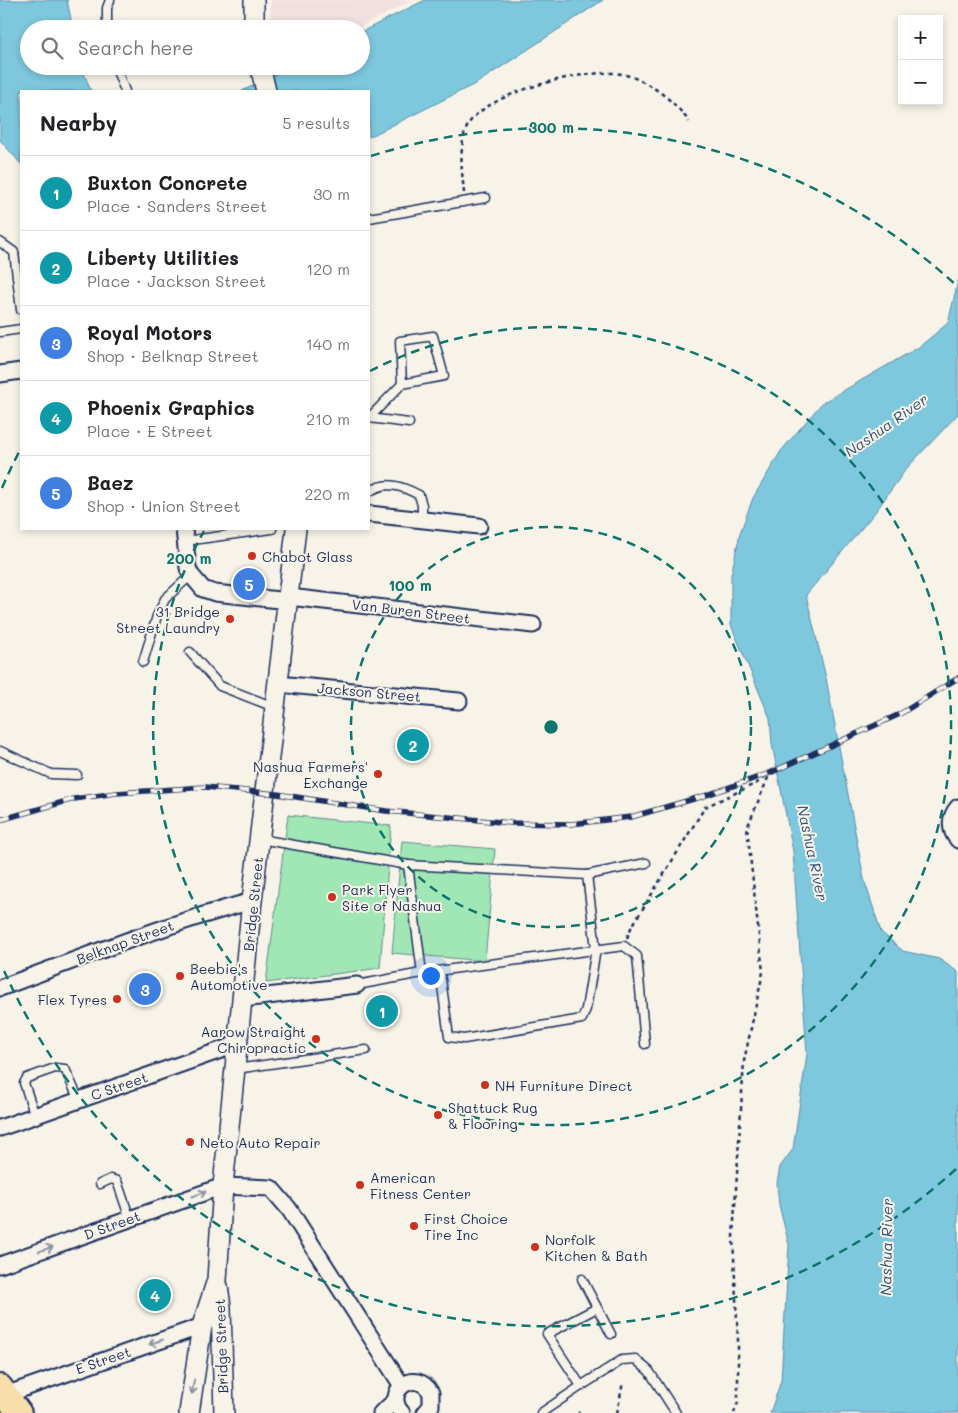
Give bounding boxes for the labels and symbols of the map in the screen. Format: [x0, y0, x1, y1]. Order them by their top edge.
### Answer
text: 300 m [528, 117, 574, 137]
water label: Nashua River [840, 389, 932, 461]
place label: Chabot Glass [262, 547, 353, 566]
text: 200 m [167, 548, 212, 568]
marker: Chabot Glass [246, 550, 258, 562]
pin: 5 [233, 565, 265, 603]
text: 100 m [388, 575, 432, 595]
street label: Van Buren Street [351, 594, 471, 628]
place label: 31 Bridge Street Laundry [116, 602, 220, 637]
marker: 31 Bridge Street Laundry [224, 613, 236, 625]
street label: Jackson Street [316, 678, 422, 706]
centre of rings [542, 718, 560, 736]
pin: 2 [397, 726, 429, 764]
place label: Nashua Farmers' Exchange [253, 757, 368, 792]
marker: Nashua Farmers' Exchange [372, 768, 384, 780]
water label: Nashua River [793, 803, 833, 903]
street label: Bridge Street [239, 856, 267, 952]
place label: Park Flyer Site of Nashua [342, 880, 442, 915]
marker: Park Flyer Site of Nashua [326, 891, 338, 903]
street label: Belknap Street [74, 916, 176, 968]
place label: Beebie's Automotive [190, 959, 268, 994]
your location [418, 963, 444, 989]
pin: 3 [129, 970, 161, 1008]
marker: Beebie's Automotive [174, 970, 186, 982]
place label: Flex Tyres [38, 990, 107, 1009]
pin: 1 [366, 992, 398, 1030]
marker: Flex Tyres [111, 993, 123, 1005]
place label: Aarow Straight Chiropractic [201, 1022, 306, 1057]
marker: Aarow Straight Chiropractic [310, 1033, 322, 1045]
street label: C Street [88, 1067, 150, 1105]
place label: NH Furniture Direct [495, 1076, 632, 1095]
marker: NH Furniture Direct [479, 1079, 491, 1091]
place label: Shattuck Rug & Flooring [448, 1098, 537, 1133]
marker: Shattuck Rug & Flooring [432, 1109, 444, 1121]
place label: Neto Auto Repair [200, 1133, 321, 1152]
marker: Neto Auto Repair [184, 1136, 196, 1148]
place label: American Fitness Center [370, 1168, 471, 1203]
marker: American Fitness Center [354, 1179, 366, 1191]
one-way arrow [191, 1189, 206, 1198]
water label: Nashua River [875, 1198, 897, 1296]
street label: D Street [81, 1206, 143, 1244]
place label: First Choice Tire Inc [424, 1209, 508, 1244]
marker: First Choice Tire Inc [408, 1220, 420, 1232]
place label: Norfolk Kitchen & Bath [545, 1230, 647, 1265]
marker: Norfolk Kitchen & Bath [529, 1241, 541, 1253]
one-way arrow [38, 1244, 53, 1253]
pin: 4 [139, 1276, 171, 1314]
street label: Bridge Street [210, 1298, 232, 1394]
one-way arrow [149, 1338, 164, 1347]
street label: E Street [73, 1342, 133, 1378]
one-way arrow [188, 1378, 198, 1394]

